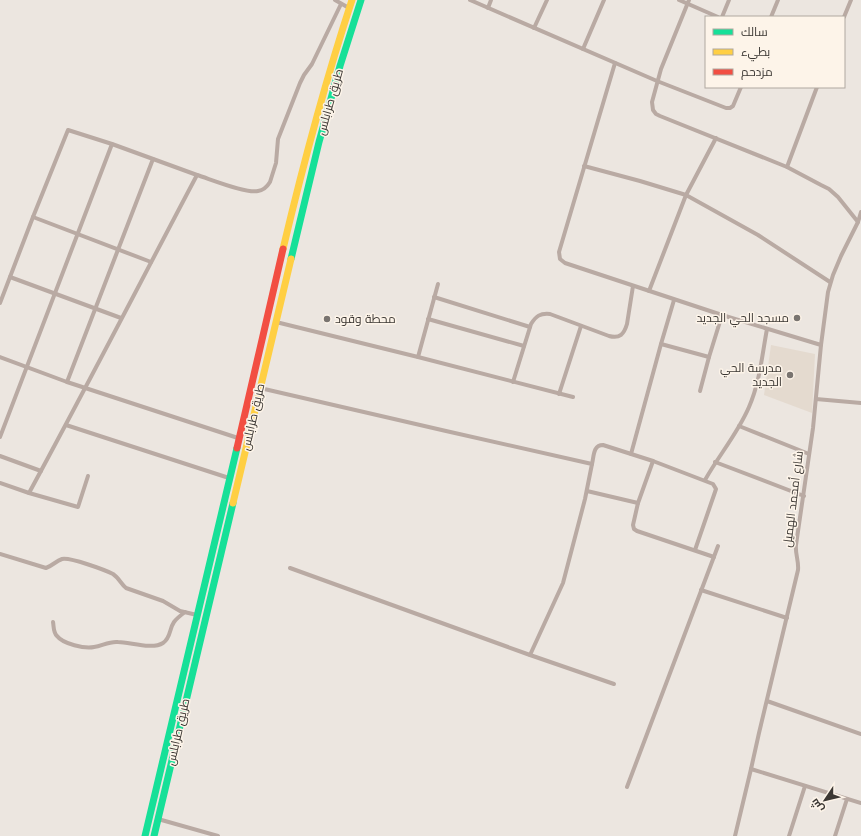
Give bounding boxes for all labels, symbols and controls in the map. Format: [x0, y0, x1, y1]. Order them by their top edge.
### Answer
legend [705, 16, 845, 88]
text: سالك [741, 24, 768, 39]
text: بطيء [741, 44, 770, 62]
text: مزدحم [741, 64, 773, 80]
street label: طريق طرابلس [313, 67, 346, 137]
place label: مسجد الحي الجديد [696, 310, 789, 328]
place label: محطة وقود [335, 311, 396, 326]
marker: مسجد الحي الجديد [792, 313, 802, 323]
marker: محطة وقود [322, 314, 332, 324]
place label: مدرسة الحي الجديد [720, 360, 782, 389]
marker: مدرسة الحي الجديد [785, 370, 795, 380]
street label: طريق طرابلس [238, 382, 268, 452]
street label: شارع أمحمد الهميل [779, 450, 807, 548]
street label: طريق طرابلس [163, 697, 193, 767]
north arrow [805, 780, 845, 820]
text: ش [807, 796, 827, 816]

